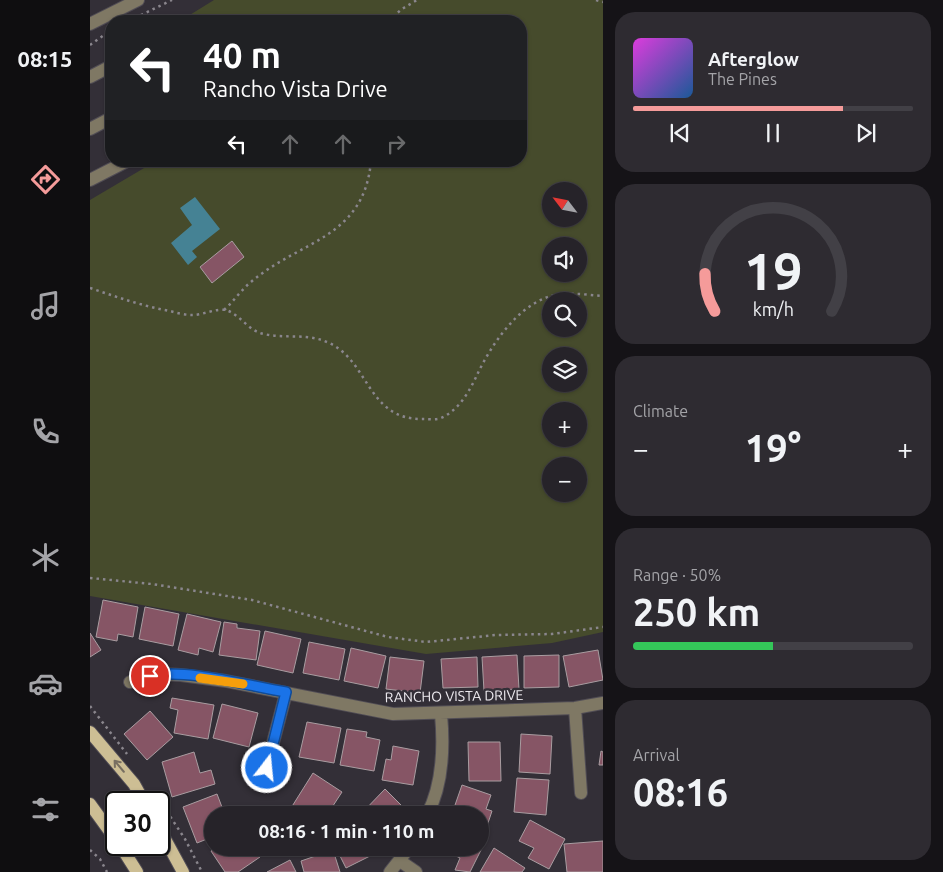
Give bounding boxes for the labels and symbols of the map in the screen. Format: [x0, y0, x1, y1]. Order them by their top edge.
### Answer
north arrow [542, 182, 588, 228]
pin [129, 655, 171, 697]
street label: RANCHO VISTA DRIVE [385, 687, 524, 705]
position arrow [240, 741, 292, 793]
one-way arrow [113, 760, 124, 773]
speed limit sign: 30 [105, 791, 170, 856]

